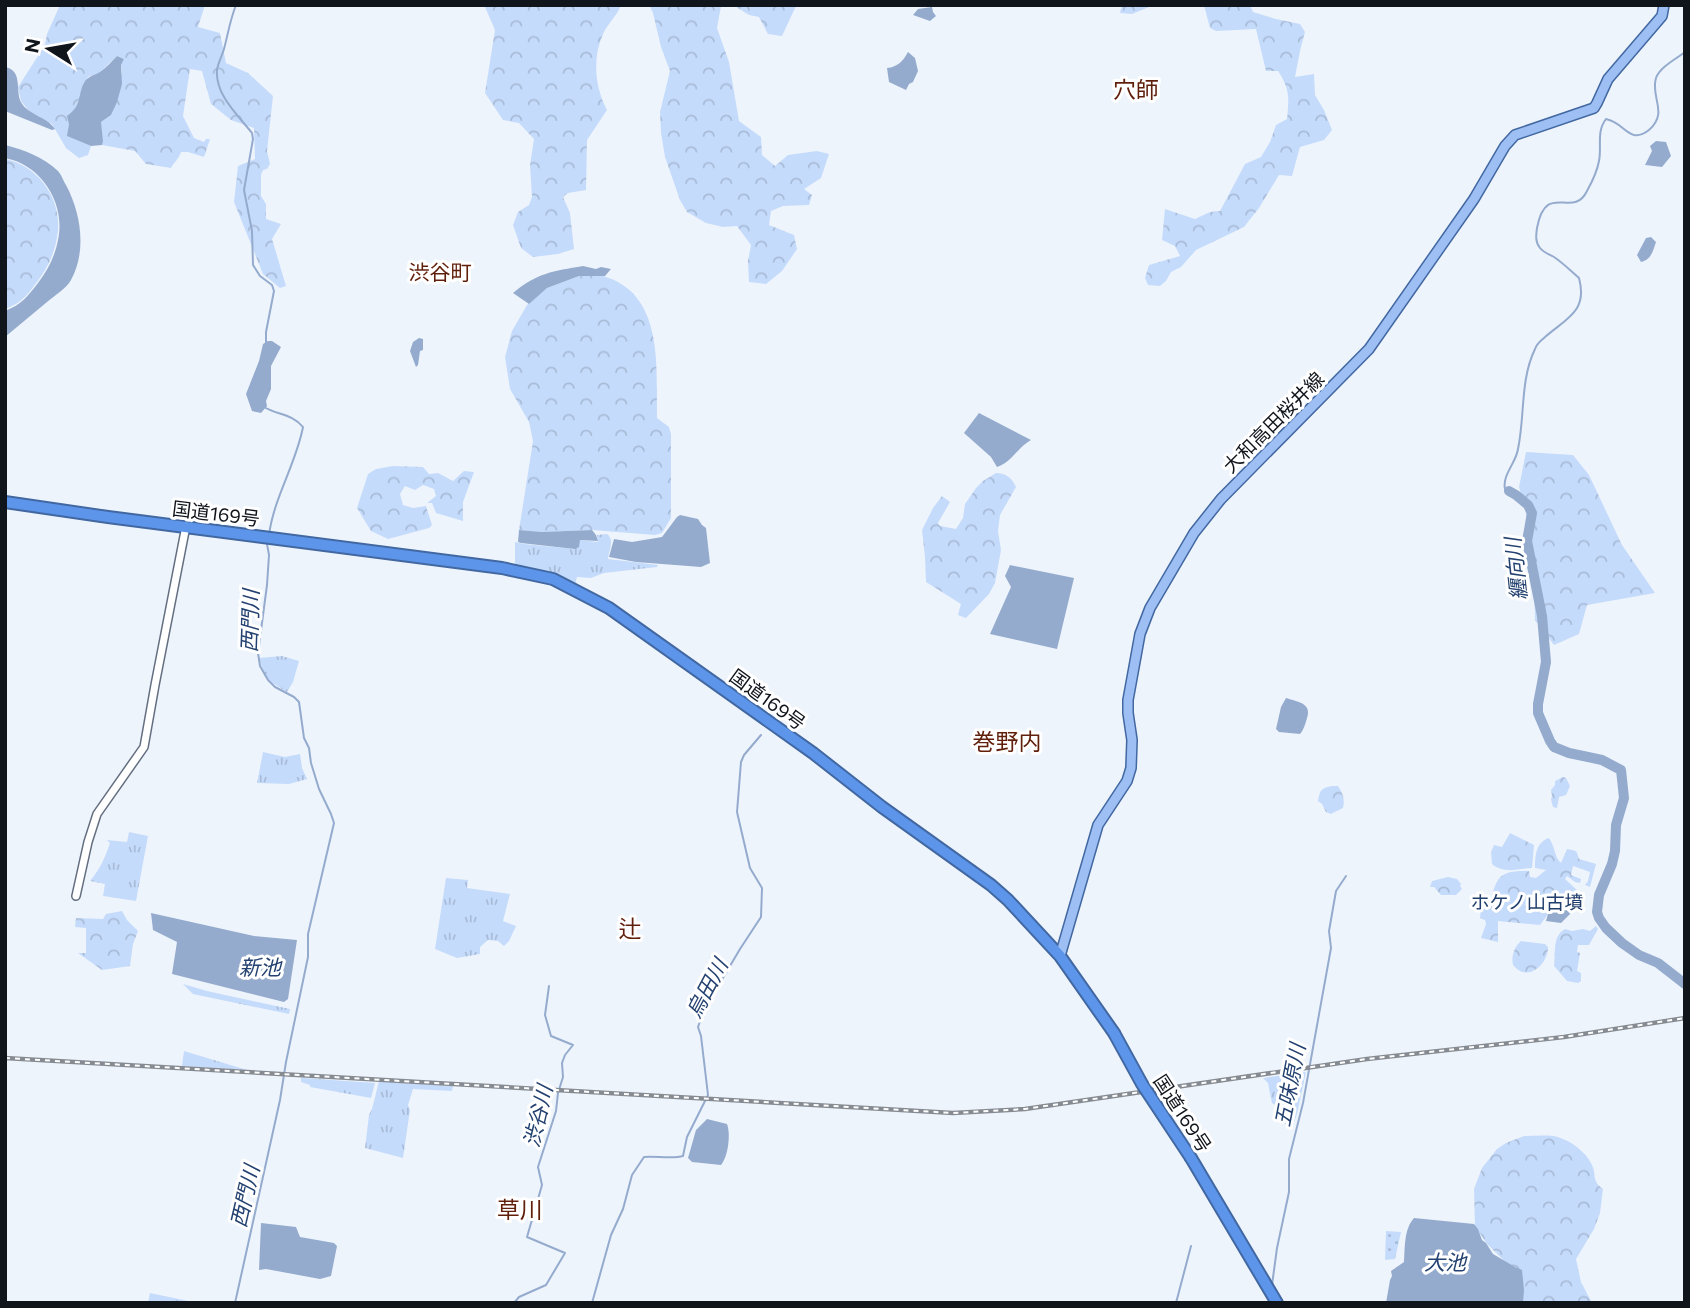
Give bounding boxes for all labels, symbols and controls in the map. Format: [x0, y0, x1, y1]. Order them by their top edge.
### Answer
north arrow [14, 14, 84, 84]
text: N [19, 36, 44, 55]
district label: 穴師 [1113, 75, 1159, 103]
district label: 渋谷町 [409, 259, 472, 284]
street label: 大和高田桜井線 [1218, 367, 1328, 477]
street label: 国道169号 [171, 496, 261, 530]
water label: 纒向川 [1499, 534, 1531, 602]
water label: 西門川 [235, 587, 263, 653]
street label: 国道169号 [726, 664, 810, 734]
district label: 巻野内 [973, 727, 1042, 755]
park label: ホケノ山古墳 [1471, 890, 1583, 913]
district label: 辻 [619, 914, 642, 942]
water label: 烏田川 [680, 953, 733, 1022]
water label: 新池 [239, 954, 283, 979]
water label: 五味原川 [1269, 1039, 1310, 1129]
street label: 国道169号 [1149, 1070, 1217, 1156]
water label: 渋谷川 [518, 1081, 557, 1150]
water label: 西門川 [225, 1161, 264, 1230]
district label: 草川 [497, 1195, 543, 1223]
water label: 大池 [1424, 1249, 1468, 1274]

